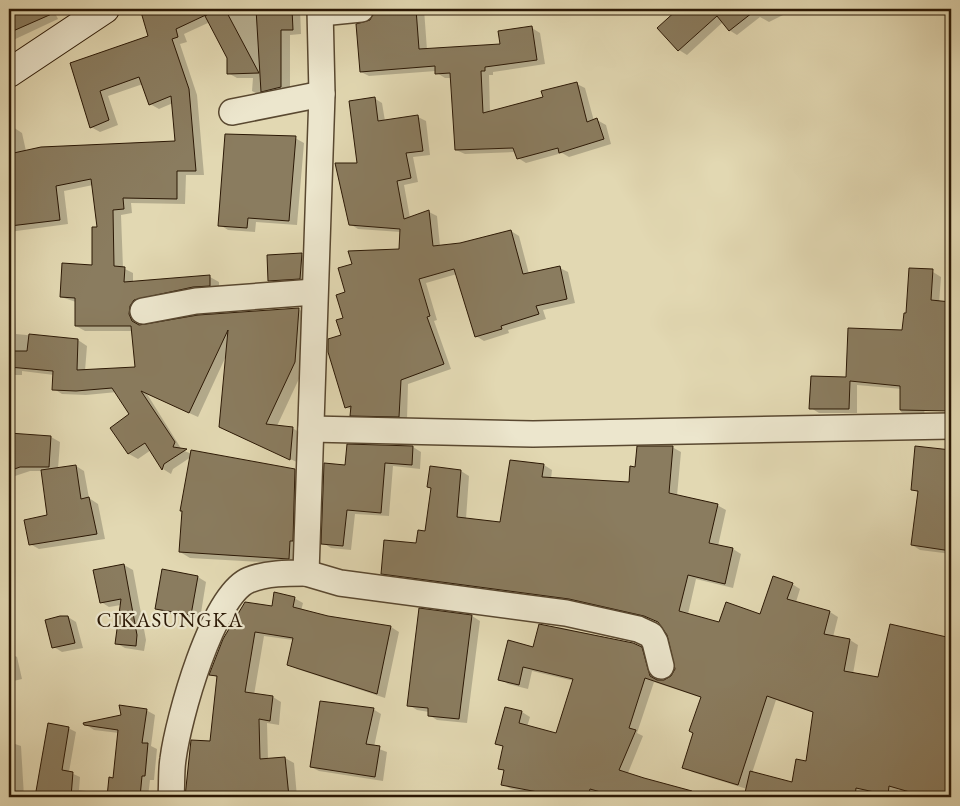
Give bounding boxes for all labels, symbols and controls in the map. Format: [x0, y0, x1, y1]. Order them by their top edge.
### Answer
district label: CIKASUNGKA [97, 606, 243, 633]

